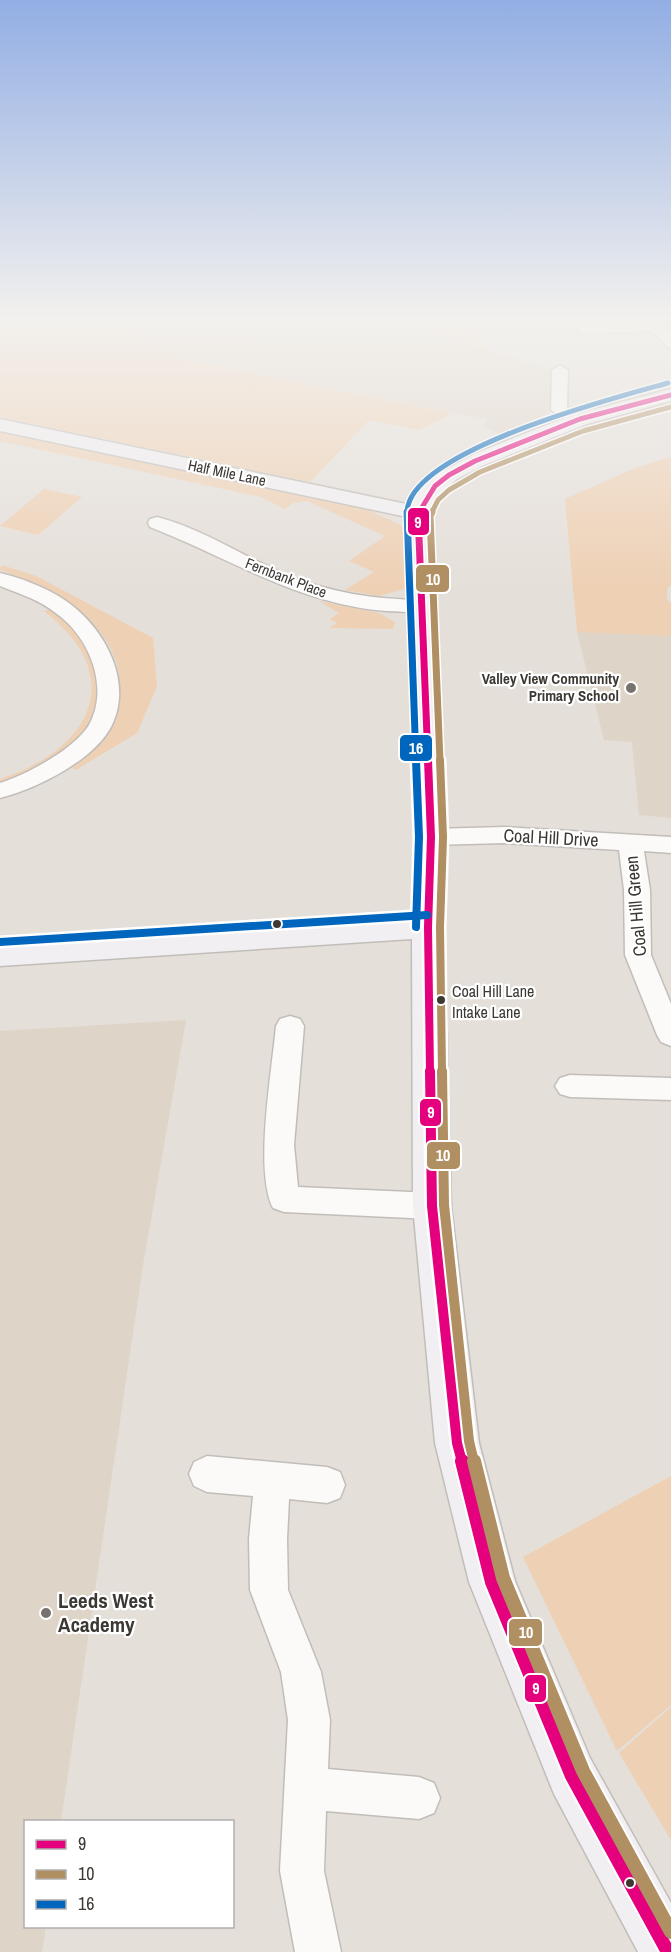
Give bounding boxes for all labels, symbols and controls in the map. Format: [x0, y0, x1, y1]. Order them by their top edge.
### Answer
street label: Half Mile Lane [186, 454, 268, 491]
line badge: 9 [407, 507, 430, 536]
text: 9 [414, 511, 422, 533]
street label: Fernbank Place [242, 552, 330, 603]
line badge: 10 [415, 564, 450, 593]
text: 10 [426, 568, 440, 590]
place label: Valley View Community Primary School [482, 668, 619, 706]
marker: Valley View Community Primary School [624, 681, 638, 695]
line badge: 16 [399, 734, 433, 762]
text: 16 [409, 737, 423, 759]
street label: Coal Hill Drive [503, 823, 599, 852]
street label: Coal Hill Green [619, 855, 652, 957]
unlabelled marker [271, 918, 283, 930]
place label: Coal Hill Lane Intake Lane [452, 980, 534, 1023]
marker: Coal Hill Lane Intake Lane [435, 994, 447, 1006]
line badge: 9 [419, 1098, 442, 1127]
text: 9 [427, 1101, 435, 1123]
line badge: 10 [426, 1141, 461, 1170]
text: 10 [436, 1144, 450, 1166]
place label: Leeds West Academy [58, 1586, 154, 1639]
marker: Leeds West Academy [39, 1606, 53, 1620]
line badge: 10 [508, 1618, 543, 1647]
text: 10 [519, 1621, 533, 1643]
line badge: 9 [524, 1674, 547, 1703]
text: 9 [532, 1677, 540, 1699]
legend [24, 1820, 234, 1928]
text: 9 [78, 1831, 86, 1856]
text: 10 [78, 1861, 94, 1886]
unlabelled marker [624, 1877, 636, 1889]
text: 16 [78, 1891, 94, 1916]

